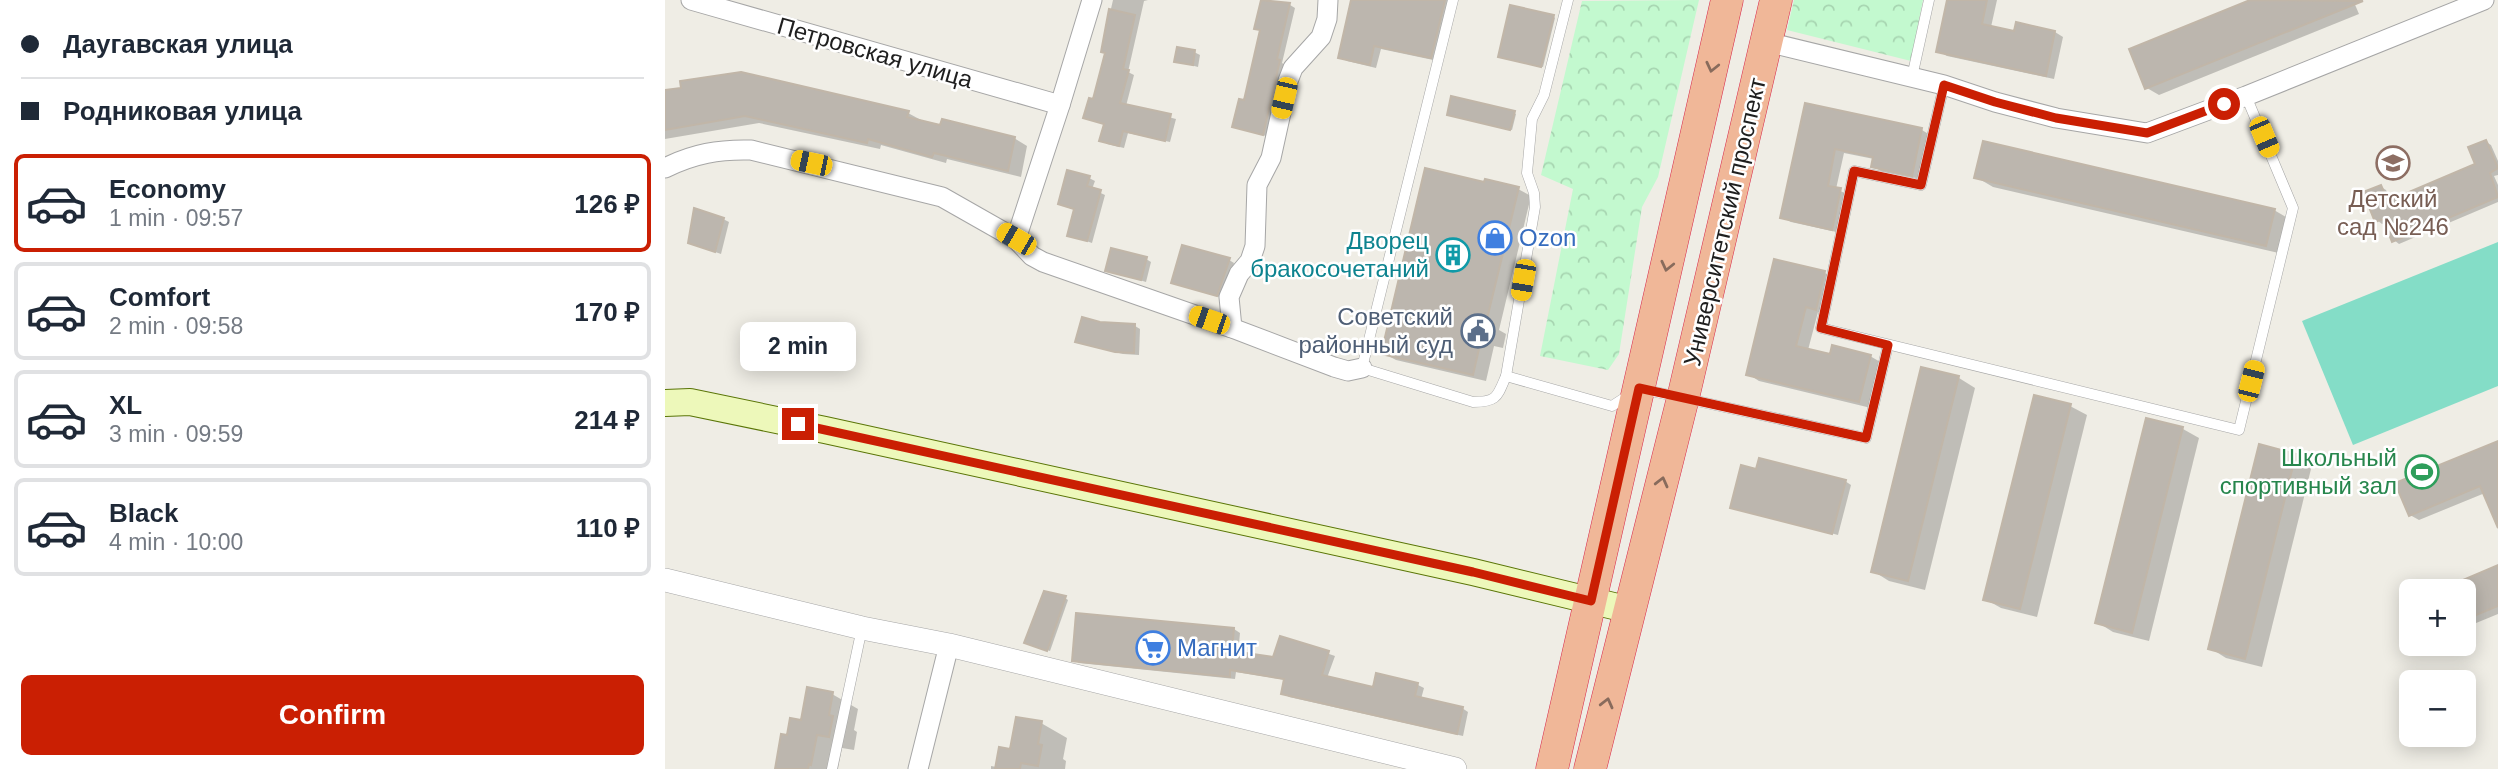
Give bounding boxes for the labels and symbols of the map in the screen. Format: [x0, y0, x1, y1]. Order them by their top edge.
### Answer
street label: Петровская улица [774, 12, 977, 94]
one-way arrow [1706, 61, 1720, 73]
car [1270, 75, 1299, 121]
street label: Университетский проспект [1678, 75, 1771, 369]
route start [2208, 88, 2240, 120]
car [2247, 114, 2282, 160]
school or university icon: Детский сад №246 [2374, 144, 2412, 182]
car [789, 148, 834, 178]
place label: Детский сад №246 [2337, 185, 2449, 240]
car [993, 219, 1040, 259]
shop icon: Ozon [1476, 219, 1514, 257]
place label: Ozon [1519, 224, 1576, 251]
place label: Дворец бракосочетаний [1250, 227, 1429, 282]
building icon: Дворец бракосочетаний [1434, 236, 1472, 274]
car [1510, 257, 1537, 303]
one-way arrow [1660, 260, 1675, 272]
car [1186, 303, 1233, 337]
place label: Советский районный суд [1299, 303, 1453, 358]
public building icon: Советский районный суд [1459, 312, 1497, 350]
callout: 2 min [740, 322, 856, 372]
car [2236, 358, 2267, 404]
route end [782, 408, 814, 440]
place label: Школьный спортивный зал [2220, 444, 2397, 499]
sports icon: Школьный спортивный зал [2403, 453, 2441, 491]
one-way arrow [1654, 476, 1668, 488]
supermarket icon: Магнит [1134, 629, 1172, 667]
place label: Магнит [1177, 634, 1257, 661]
one-way arrow [1599, 697, 1613, 709]

